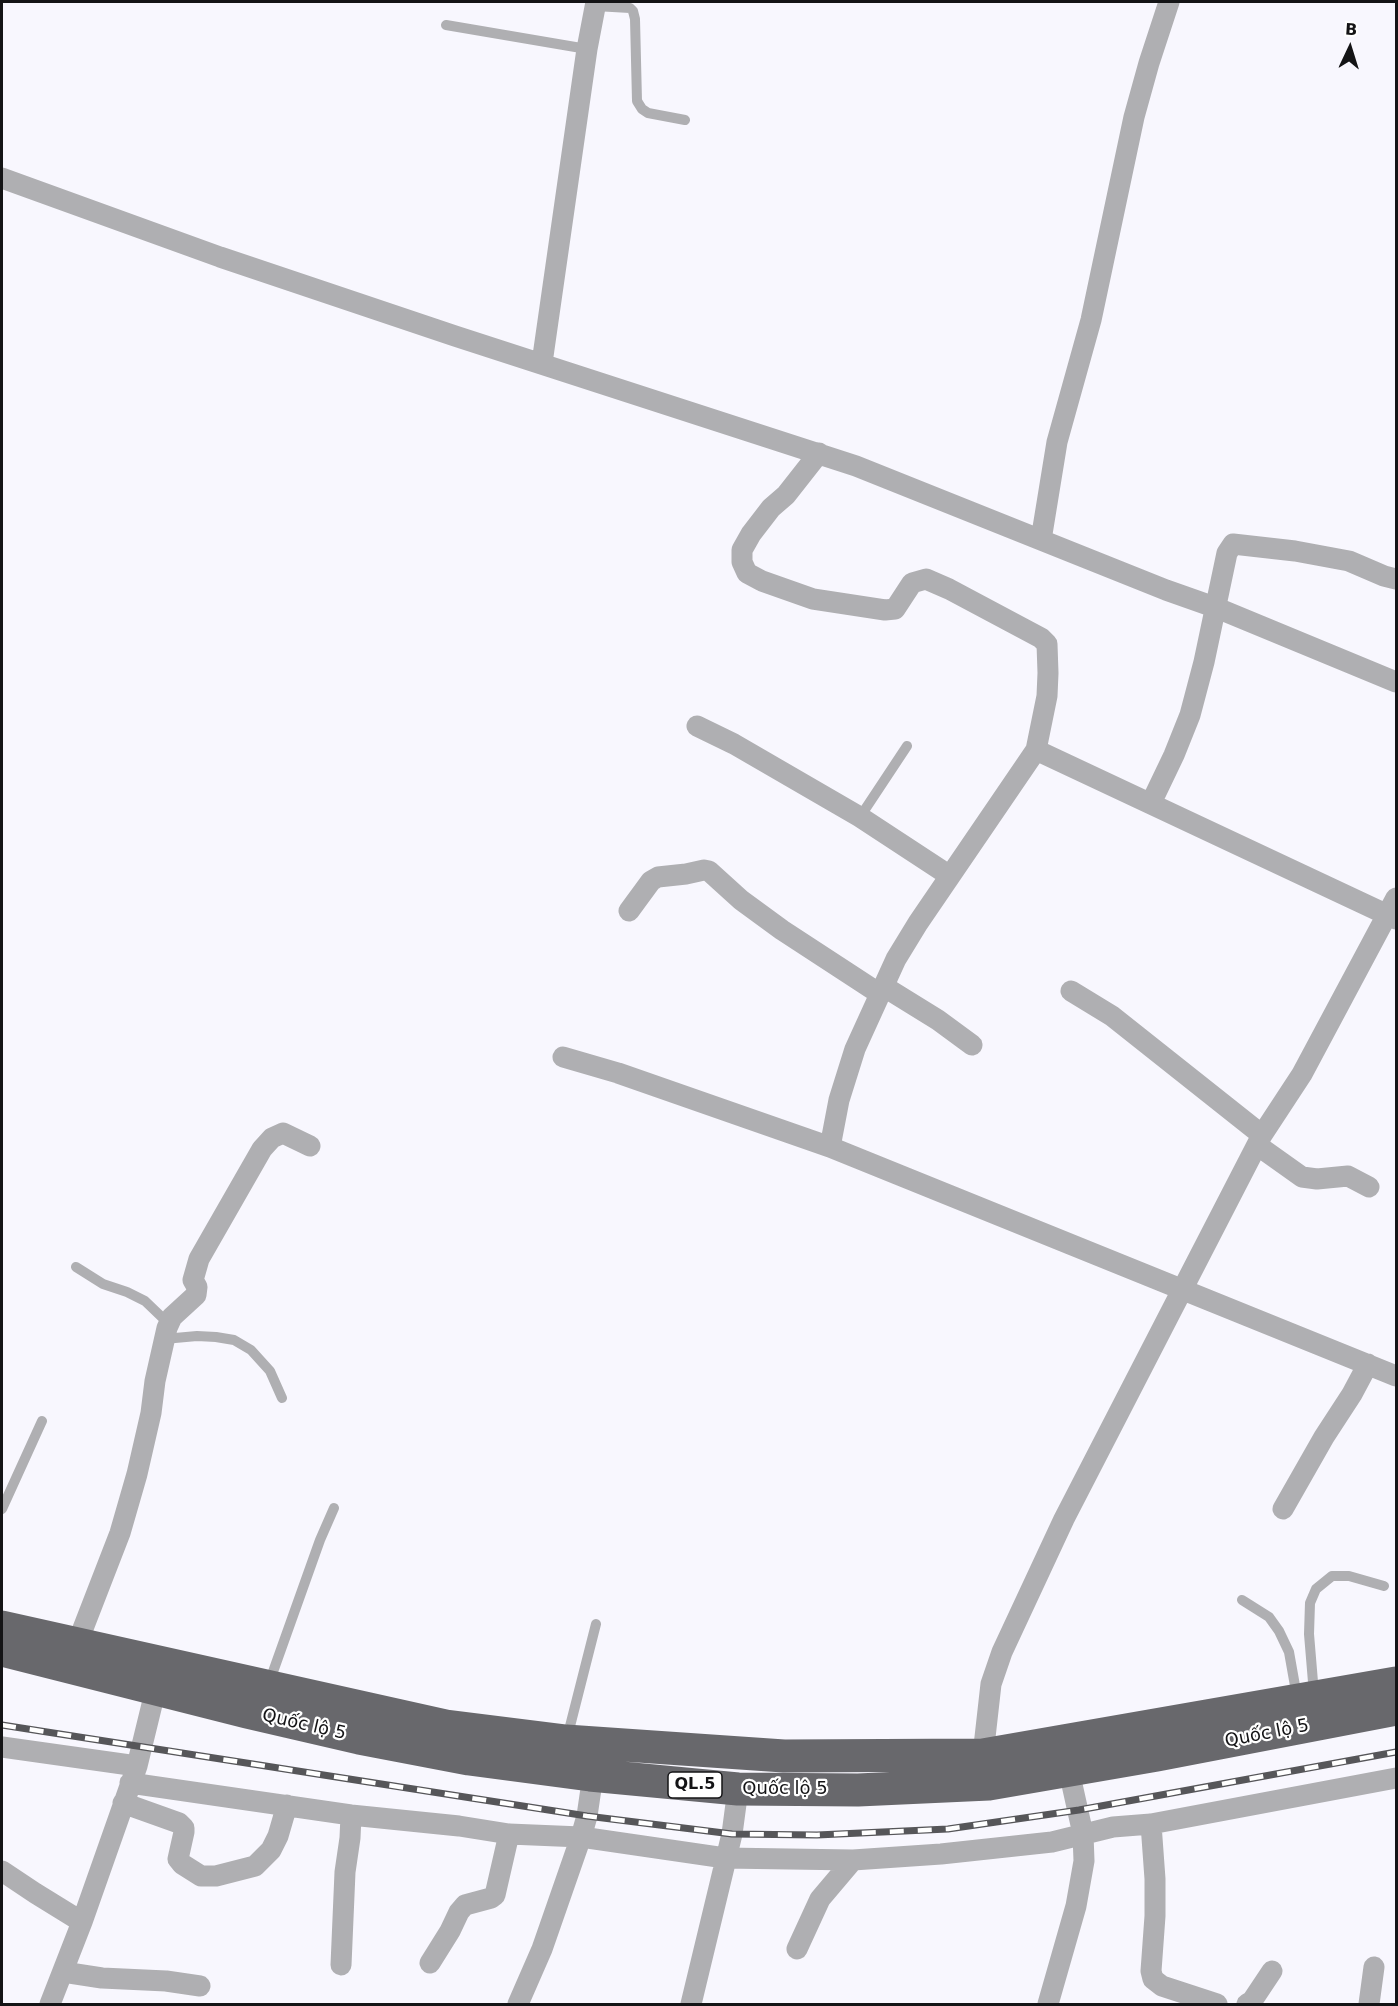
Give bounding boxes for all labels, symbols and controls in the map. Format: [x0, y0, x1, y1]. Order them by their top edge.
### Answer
north arrow [1320, 18, 1380, 78]
text: B [1345, 20, 1358, 39]
street label: Quốc lộ 5 [260, 1705, 348, 1745]
street label: Quốc lộ 5 [1223, 1715, 1311, 1753]
road number: QL.5 [668, 1772, 722, 1798]
street label: Quốc lộ 5 [742, 1778, 828, 1800]

